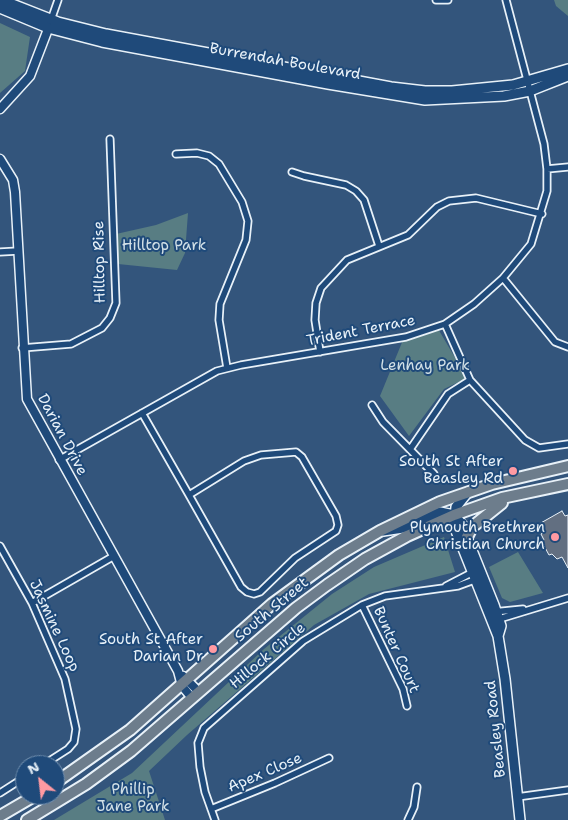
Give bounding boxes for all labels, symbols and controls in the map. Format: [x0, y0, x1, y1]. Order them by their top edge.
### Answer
street label: Burrendah Boulevard [208, 40, 362, 84]
street label: Hilltop Rise [90, 221, 110, 303]
park label: Hilltop Park [122, 237, 206, 255]
street label: Trident Terrace [305, 312, 417, 350]
park label: Lenhay Park [380, 357, 470, 375]
street label: Darian Drive [33, 391, 91, 479]
place label: South St After Beasley Rd [399, 453, 503, 488]
marker: South St After Beasley Rd [507, 465, 519, 477]
place label: Plymouth Brethren Christian Church [410, 519, 545, 554]
marker: Plymouth Brethren Christian Church [549, 531, 561, 543]
street label: South Street [231, 574, 313, 646]
street label: Jasmine Loop [25, 577, 83, 675]
street label: Bunter Court [369, 604, 423, 696]
street label: Hillock Circle [226, 619, 310, 693]
place label: South St After Darian Dr [99, 631, 203, 666]
marker: South St After Darian Dr [207, 643, 219, 655]
street label: Beasley Road [482, 679, 510, 779]
street label: Apex Close [225, 749, 305, 797]
north arrow [15, 755, 65, 805]
text: N [24, 757, 42, 778]
park label: Phillip Jane Park [96, 781, 170, 816]

